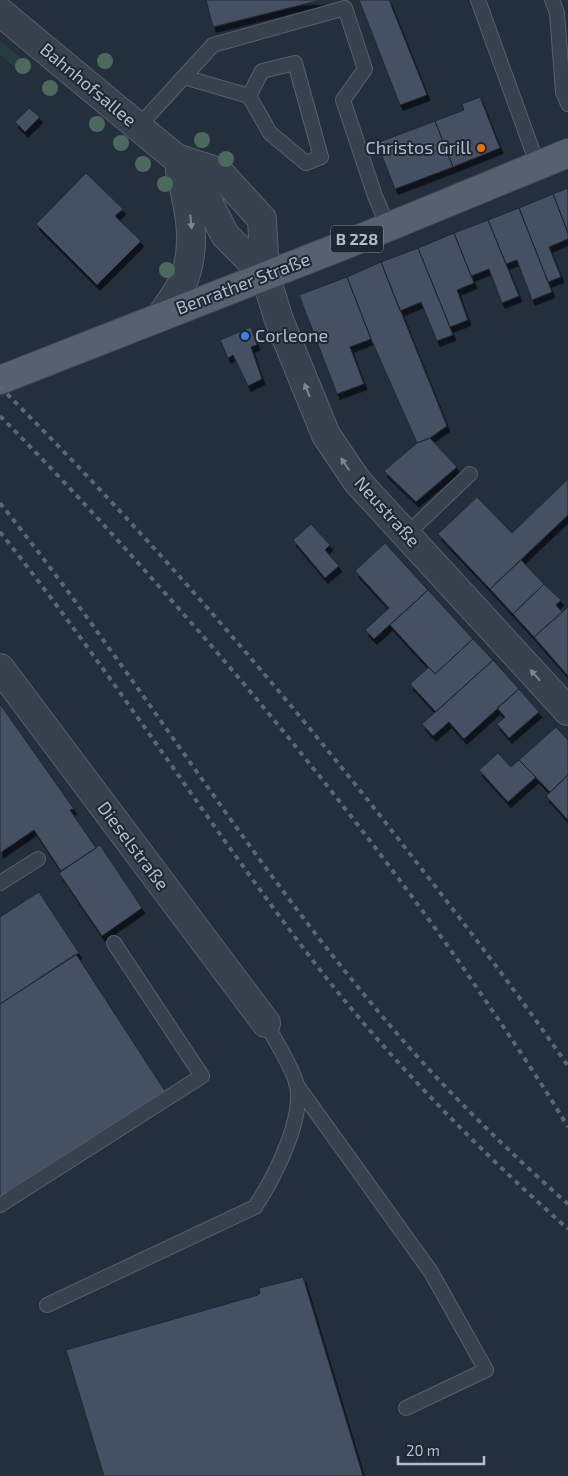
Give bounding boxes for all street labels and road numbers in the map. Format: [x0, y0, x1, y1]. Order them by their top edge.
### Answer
street label: Bahnhofsallee [36, 38, 141, 131]
road number: B 228 [331, 225, 383, 252]
street label: Benrather Straße [172, 247, 313, 319]
street label: Neustraße [350, 471, 425, 551]
street label: Dieselstraße [93, 797, 174, 894]

